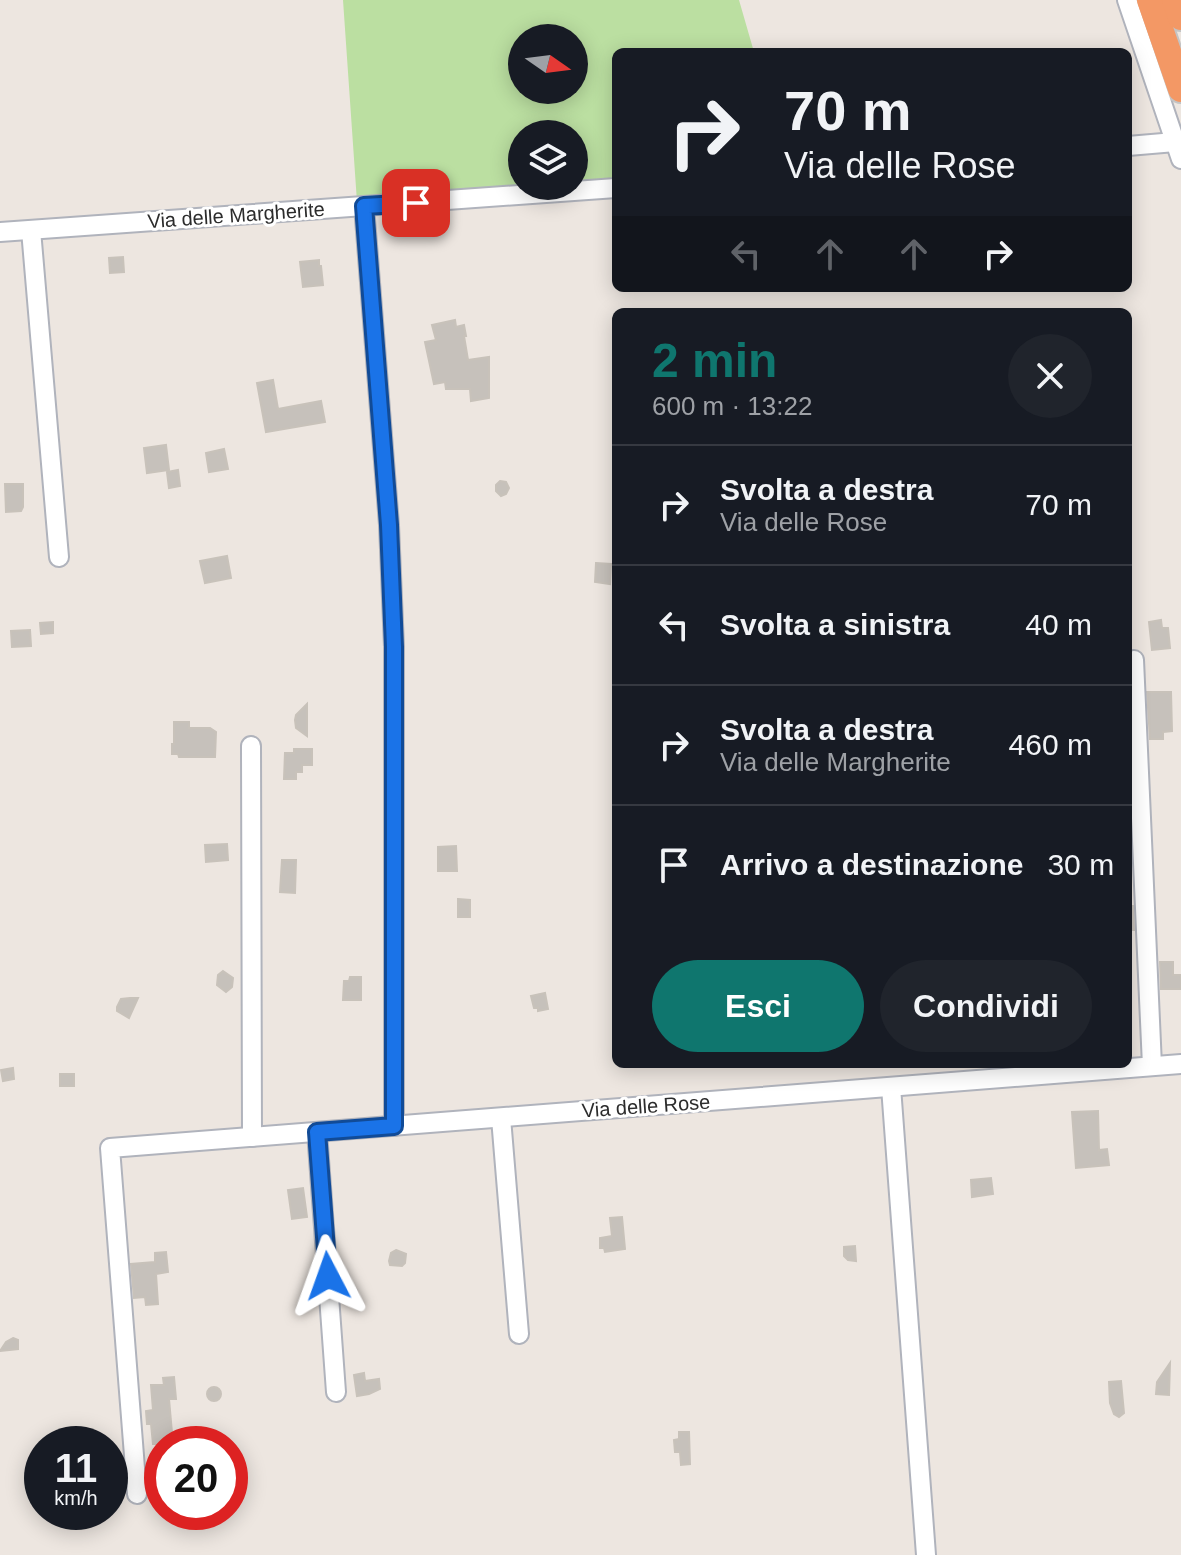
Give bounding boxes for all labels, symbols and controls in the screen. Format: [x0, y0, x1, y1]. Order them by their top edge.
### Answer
north arrow [508, 24, 588, 104]
map controls [508, 24, 588, 200]
text: 70 m [784, 79, 912, 142]
icon: right [652, 80, 756, 184]
button: layers [508, 120, 588, 200]
text: Via delle Rose [784, 145, 1016, 186]
pin [382, 169, 450, 237]
icon: arrive [394, 181, 438, 225]
street label: Via delle Margherite [147, 198, 325, 232]
icon: left [724, 232, 768, 276]
icon: ahead [808, 232, 852, 276]
icon: ahead [892, 232, 936, 276]
icon: right [976, 232, 1020, 276]
text: 2 min [652, 334, 777, 387]
button: close [1008, 334, 1092, 418]
text: 600 m · 13:22 [652, 391, 812, 421]
text: Svolta a destra [720, 473, 933, 506]
icon: right [652, 483, 696, 527]
text: 70 m [1025, 488, 1092, 521]
text: Via delle Rose [720, 507, 887, 537]
icon: left [652, 603, 696, 647]
text: Svolta a sinistra [720, 608, 950, 641]
text: 40 m [1025, 608, 1092, 641]
text: Svolta a destra [720, 713, 933, 746]
icon: right [652, 723, 696, 767]
text: 460 m [1009, 728, 1092, 761]
text: Via delle Margherite [720, 747, 951, 777]
icon: arrive [652, 843, 696, 887]
text: Arrivo a destinazione [720, 848, 1023, 881]
text: 30 m [1047, 848, 1114, 881]
button: Esci [652, 960, 864, 1052]
button: Condividi [880, 960, 1092, 1052]
street label: Via delle Rose [581, 1091, 711, 1121]
position arrow [286, 1234, 370, 1318]
speed limit sign: 20 [144, 1426, 248, 1530]
text: 11 [55, 1446, 97, 1490]
text: km/h [54, 1487, 98, 1509]

